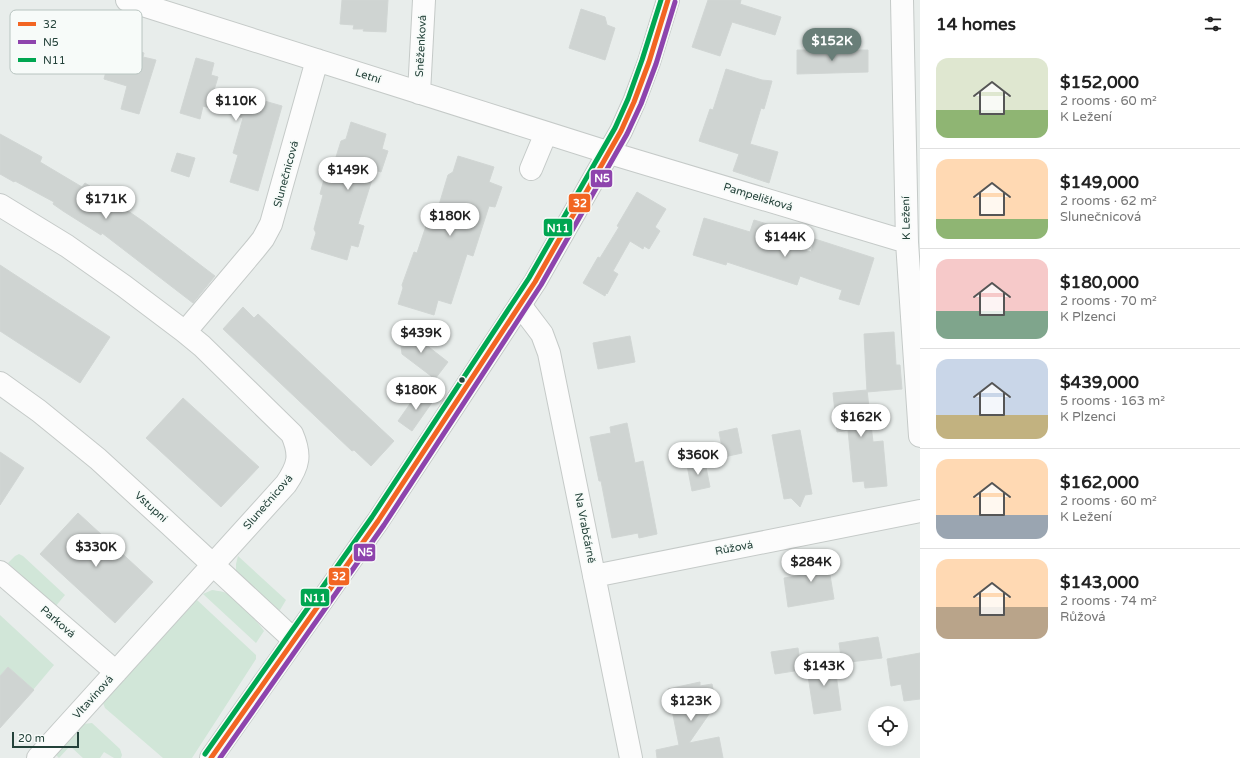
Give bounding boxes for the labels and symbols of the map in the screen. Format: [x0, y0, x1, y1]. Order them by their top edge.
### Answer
legend [10, 10, 142, 74]
street label: Sněženková [413, 14, 429, 78]
text: 32 [43, 18, 57, 31]
pin: $152K [804, 28, 860, 62]
text: N5 [43, 36, 59, 49]
text: N11 [43, 54, 66, 67]
street label: Letní [354, 66, 383, 86]
pin: $110K [208, 88, 264, 122]
street label: Slunečnicová [271, 139, 301, 209]
pin: $149K [320, 157, 376, 191]
line badge: N5 [590, 169, 613, 188]
text: N5 [594, 172, 610, 185]
street label: Pampelišková [722, 180, 794, 214]
pin: $171K [78, 186, 134, 220]
line badge: 32 [568, 193, 591, 213]
street label: K Ležení [899, 196, 913, 240]
text: 32 [573, 197, 587, 210]
pin: $180K [422, 203, 478, 237]
line badge: N11 [543, 218, 573, 237]
text: N11 [547, 222, 569, 235]
pin: $144K [757, 224, 813, 258]
pin: $439K [393, 320, 449, 354]
unlabelled marker [457, 375, 467, 385]
pin: $180K [388, 377, 444, 411]
pin: $162K [833, 404, 889, 438]
pin: $360K [670, 442, 726, 476]
street label: Slunečnicová [241, 472, 295, 532]
street label: Vstupní [132, 489, 170, 525]
street label: Na Vrabčárně [572, 492, 598, 564]
pin: $330K [68, 534, 124, 568]
street label: Růžová [714, 538, 754, 558]
line badge: N5 [353, 543, 376, 562]
text: N5 [357, 546, 373, 559]
pin: $284K [783, 549, 839, 583]
line badge: 32 [328, 567, 350, 586]
text: 32 [332, 570, 346, 583]
line badge: N11 [300, 588, 330, 607]
text: N11 [304, 592, 326, 605]
street label: Parková [38, 603, 78, 641]
pin: $143K [796, 653, 852, 687]
street label: Vltavínová [70, 672, 116, 722]
pin: $123K [663, 688, 719, 722]
scale bar [12, 730, 79, 749]

